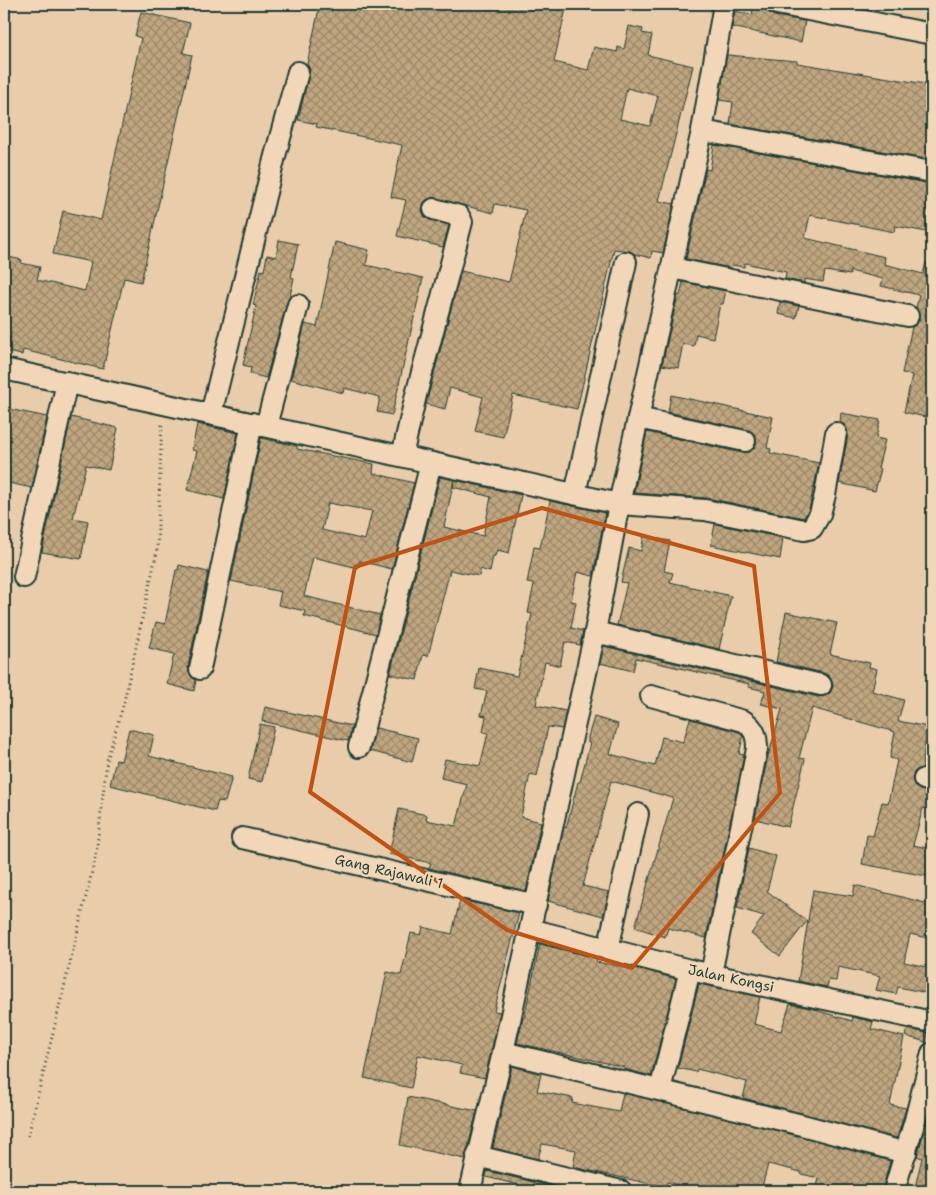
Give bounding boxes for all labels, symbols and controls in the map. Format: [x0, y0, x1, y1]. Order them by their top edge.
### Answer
street label: Gang Rajawali 1 [333, 850, 445, 892]
street label: Jalan Kongsi [686, 960, 776, 996]

